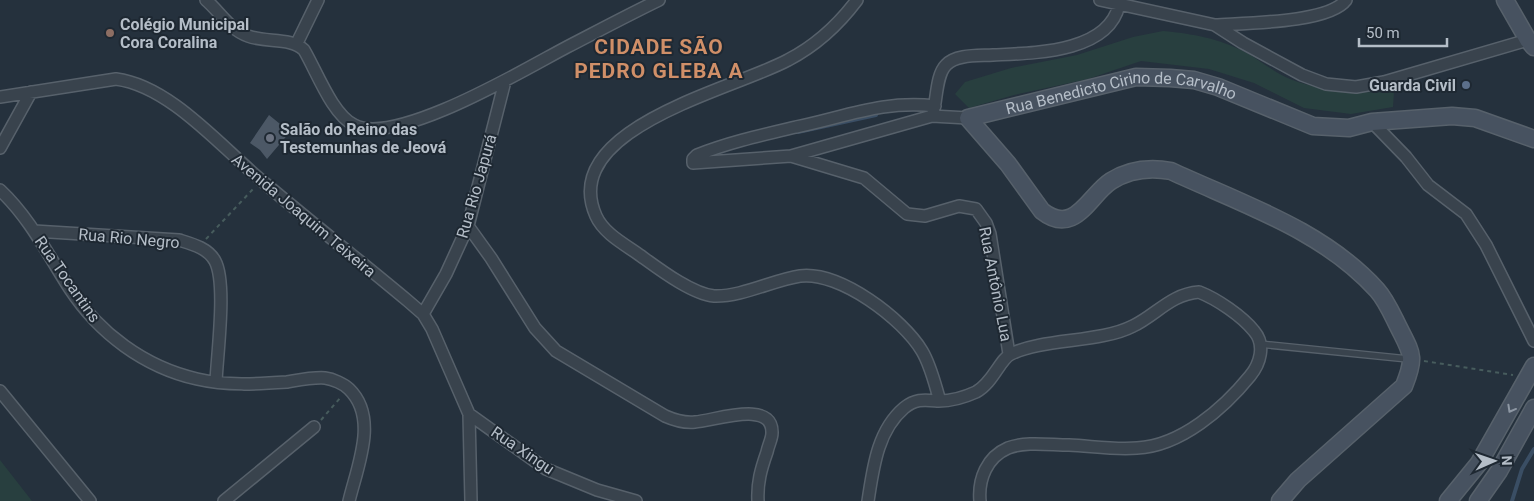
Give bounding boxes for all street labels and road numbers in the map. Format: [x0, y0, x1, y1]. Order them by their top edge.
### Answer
street label: Rua Benedicto Cirino de Carvalho [1004, 68, 1239, 118]
street label: Rua Rio Japurá [453, 132, 500, 240]
street label: Avenida Joaquim Teixeira [228, 150, 379, 281]
street label: Rua Rio Negro [78, 225, 180, 252]
street label: Rua Antônio Lua [975, 225, 1016, 343]
street label: Rua Tocantins [31, 232, 104, 326]
street label: Rua Xingu [488, 422, 558, 478]

